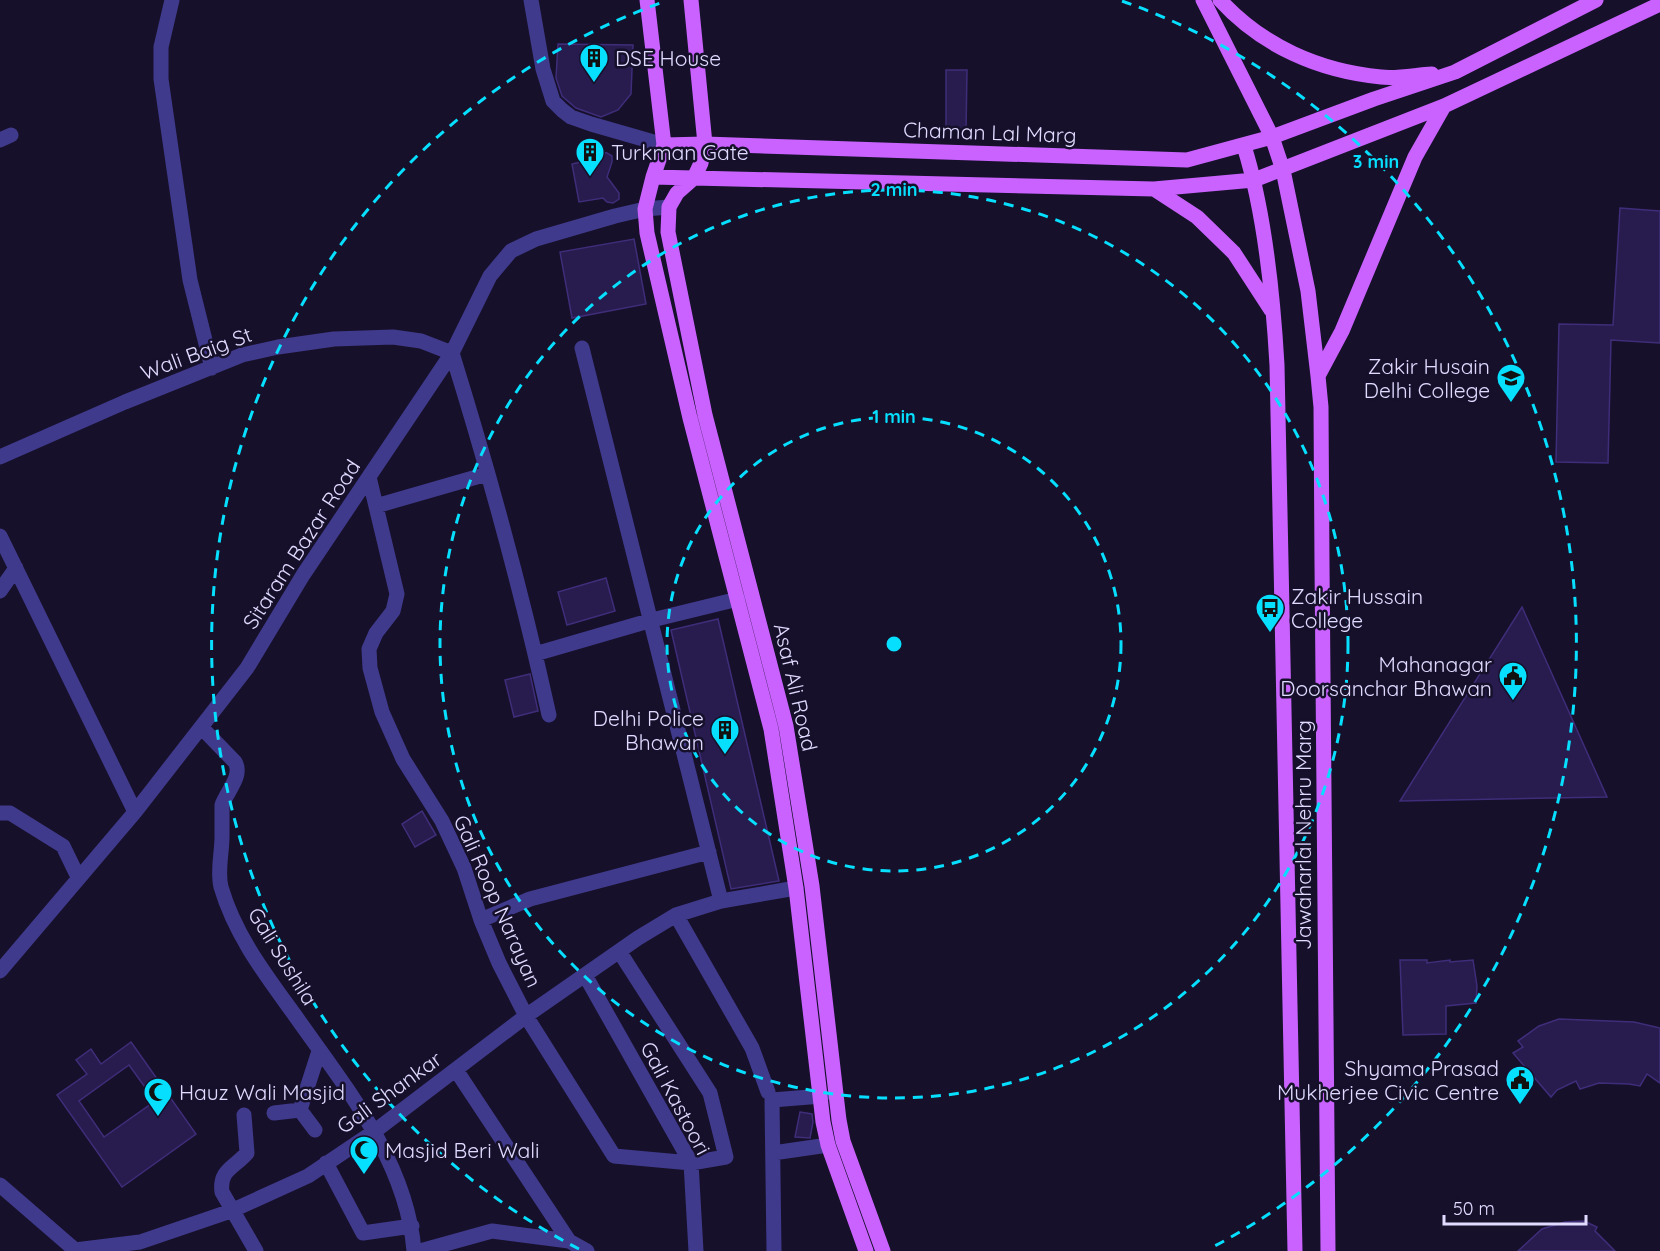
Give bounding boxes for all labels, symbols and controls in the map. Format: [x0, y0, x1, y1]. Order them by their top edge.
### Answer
building icon: DSE House [578, 42, 610, 84]
place label: DSE House [615, 45, 721, 71]
street label: Chaman Lal Marg [903, 116, 1077, 148]
building icon: Turkman Gate [574, 136, 606, 178]
place label: Turkman Gate [611, 139, 749, 165]
text: 3 min [1353, 150, 1399, 173]
text: 2 min [871, 178, 917, 201]
street label: Wali Baig St [137, 321, 255, 385]
place label: Zakir Husain Delhi College [1364, 353, 1490, 403]
school or university icon: Zakir Husain Delhi College [1495, 362, 1527, 404]
text: 1 min [872, 405, 916, 428]
street label: Sitaram Bazar Road [237, 454, 365, 634]
place label: Zakir Hussain College [1291, 583, 1423, 633]
bus stop icon: Zakir Hussain College [1254, 592, 1286, 634]
street label: Asaf Ali Road [769, 621, 823, 753]
centre of rings [884, 634, 904, 654]
place label: Mahanagar Doorsanchar Bhawan [1280, 651, 1492, 701]
public building icon: Mahanagar Doorsanchar Bhawan [1497, 660, 1529, 702]
place label: Delhi Police Bhawan [593, 705, 704, 755]
building icon: Delhi Police Bhawan [709, 714, 741, 756]
street label: Jawaharlal Nehru Marg [1290, 720, 1316, 950]
street label: Gali Roop Narayan [448, 811, 548, 991]
street label: Gali Sushila [243, 902, 323, 1010]
street label: Gali Kastoori [635, 1037, 717, 1159]
street label: Gali Shankar [332, 1045, 446, 1139]
place label: Shyama Prasad Mukherjee Civic Centre [1277, 1055, 1499, 1105]
public building icon: Shyama Prasad Mukherjee Civic Centre [1504, 1064, 1536, 1106]
mosque icon: Hauz Wali Masjid [142, 1076, 174, 1118]
place label: Hauz Wali Masjid [179, 1079, 345, 1105]
mosque icon: Masjid Beri Wali [348, 1134, 380, 1176]
place label: Masjid Beri Wali [385, 1137, 540, 1163]
scale bar [1444, 1188, 1586, 1226]
text: 50 m [1453, 1197, 1495, 1220]

